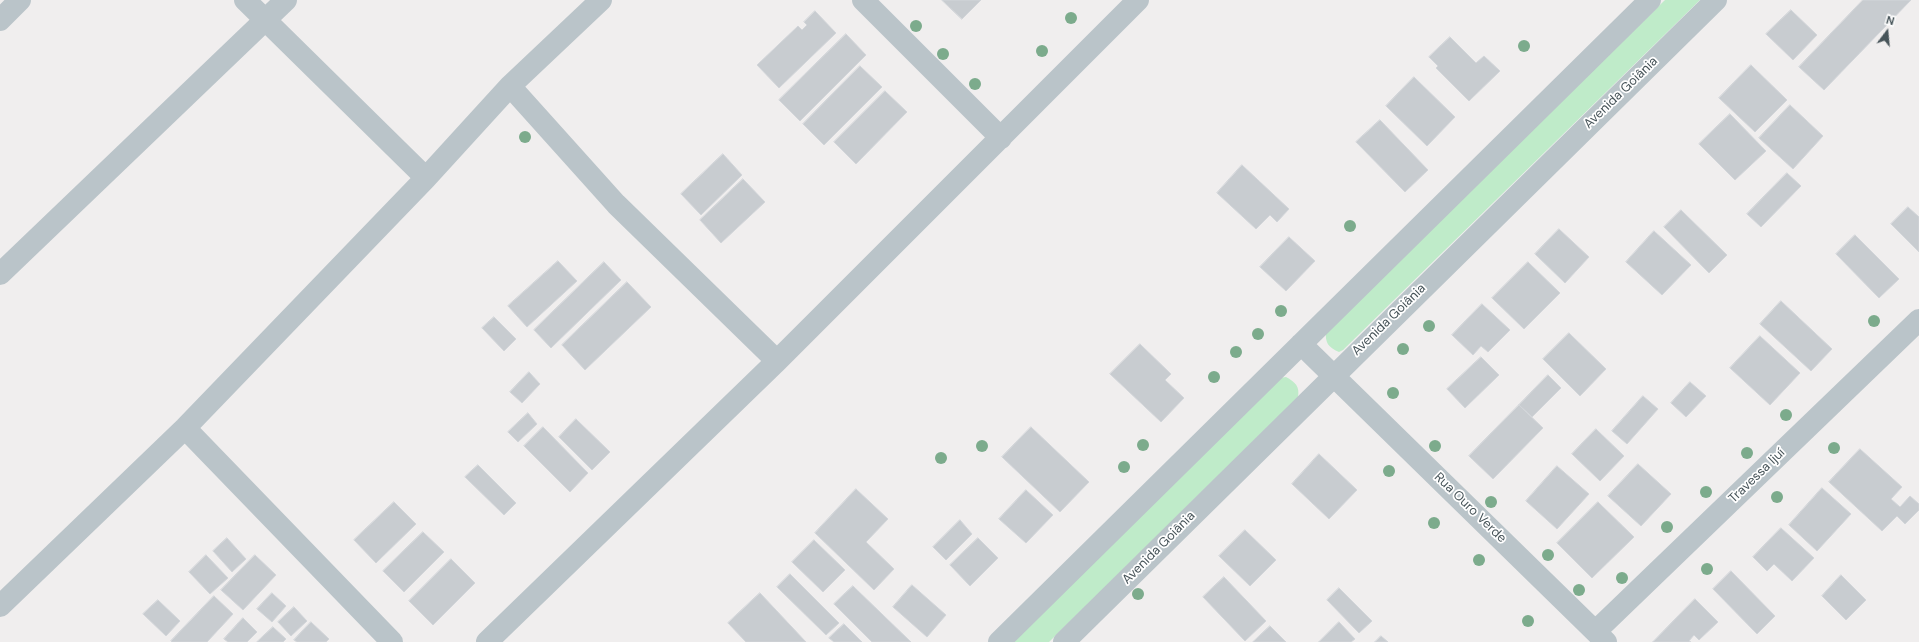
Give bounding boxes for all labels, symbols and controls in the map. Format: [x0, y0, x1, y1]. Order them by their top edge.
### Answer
north arrow [1867, 12, 1907, 52]
text: N [1885, 13, 1896, 28]
street label: Avenida Goiânia [1581, 54, 1661, 132]
street label: Avenida Goiânia [1349, 281, 1429, 359]
street label: Travessa Ijuí [1726, 445, 1788, 507]
street label: Rua Ouro Verde [1431, 470, 1509, 546]
street label: Avenida Goiânia [1119, 508, 1199, 588]

